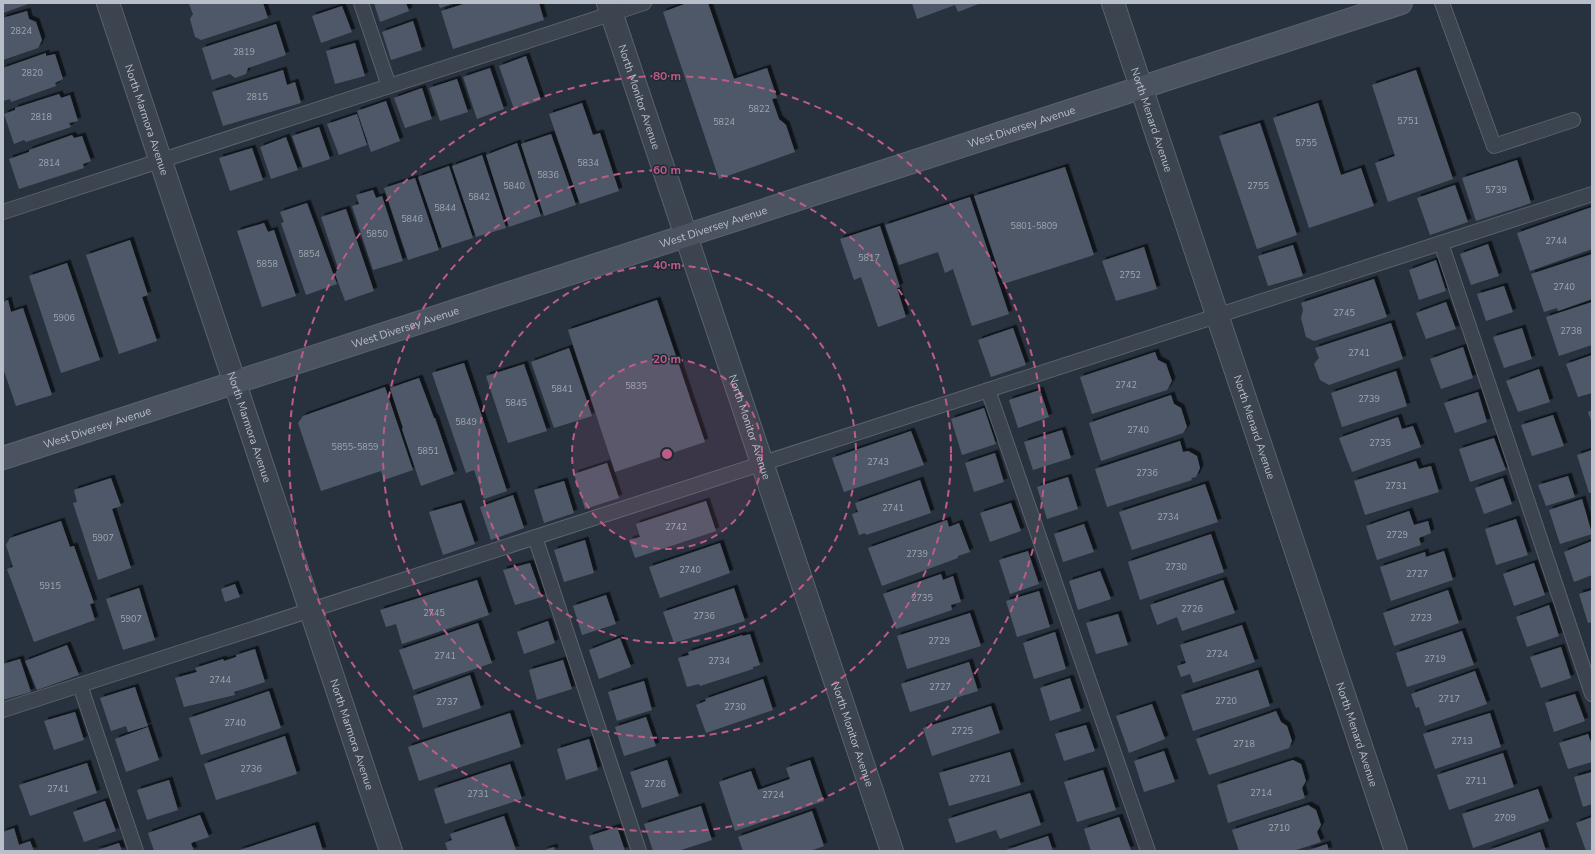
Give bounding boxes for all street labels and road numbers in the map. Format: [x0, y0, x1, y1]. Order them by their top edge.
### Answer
street label: North Monitor Avenue [614, 43, 664, 152]
street label: North Marmora Avenue [121, 62, 172, 177]
street label: North Menard Avenue [1127, 66, 1176, 174]
street label: West Diversey Avenue [966, 102, 1077, 152]
street label: West Diversey Avenue [658, 203, 769, 252]
street label: West Diversey Avenue [350, 303, 461, 352]
street label: North Marmora Avenue [224, 370, 275, 485]
street label: North Monitor Avenue [725, 373, 774, 482]
street label: North Menard Avenue [1230, 373, 1279, 482]
street label: West Diversey Avenue [42, 403, 153, 452]
street label: North Marmora Avenue [326, 677, 377, 792]
street label: North Monitor Avenue [828, 680, 877, 789]
street label: North Menard Avenue [1332, 680, 1381, 789]

